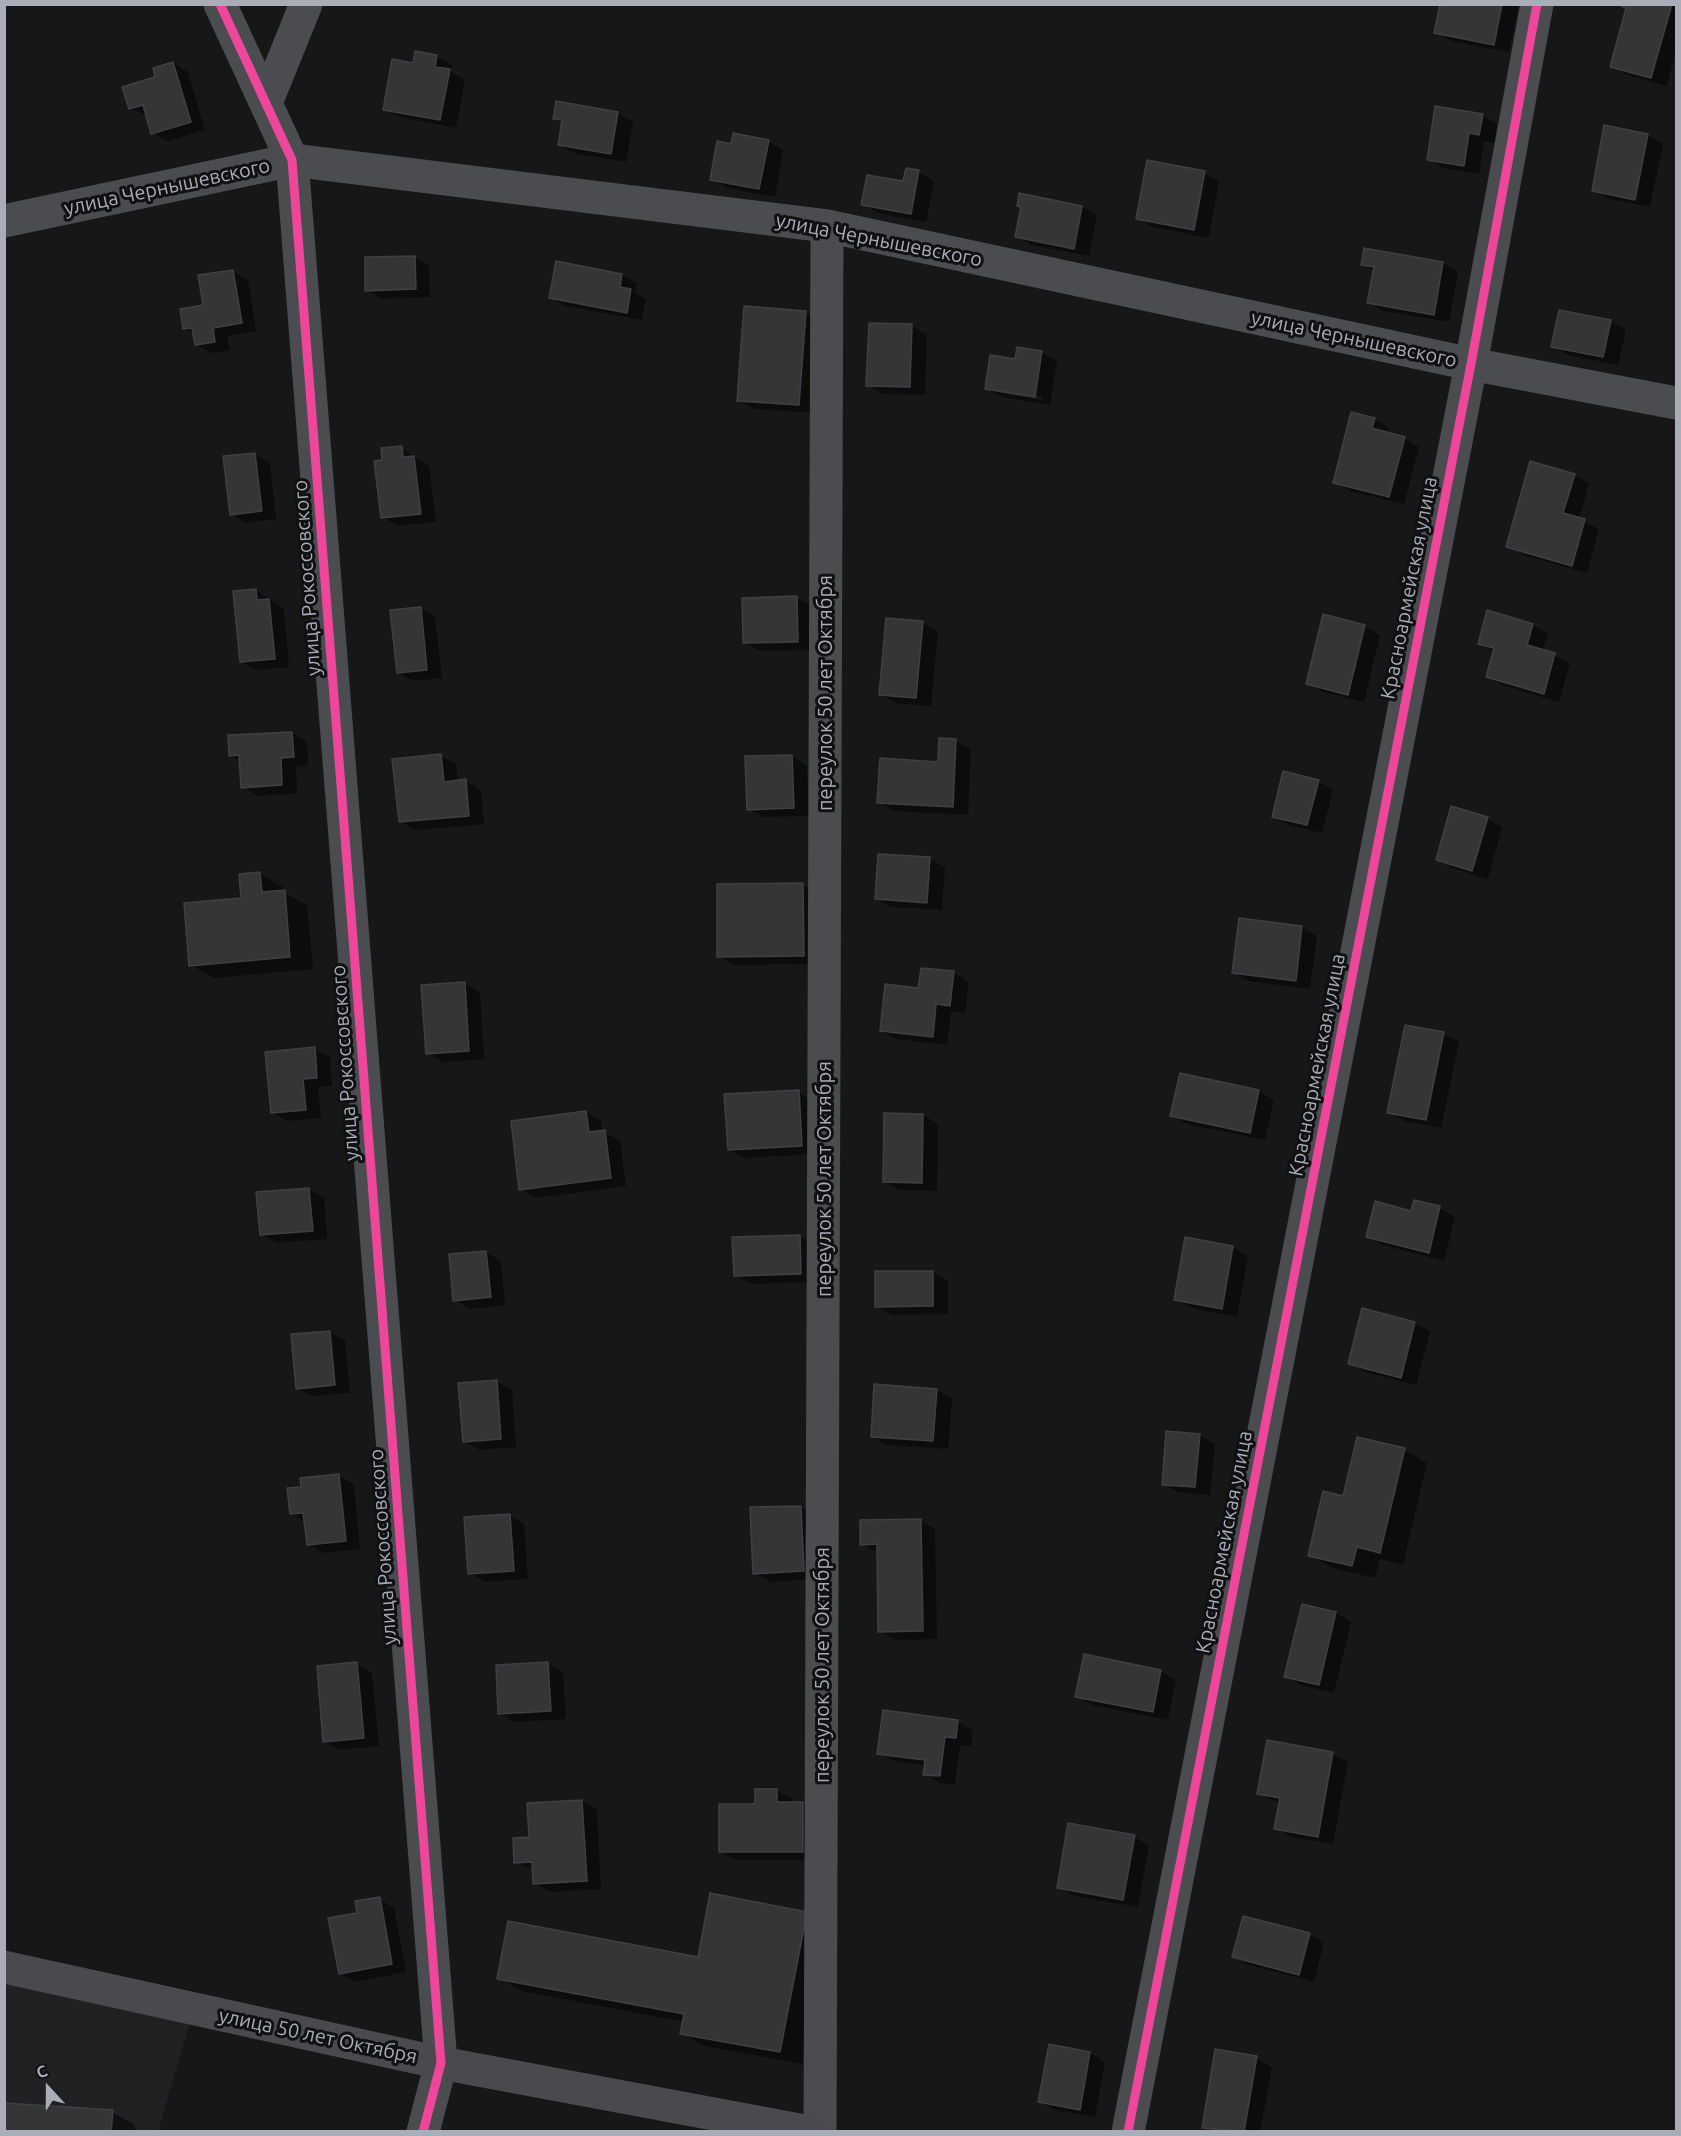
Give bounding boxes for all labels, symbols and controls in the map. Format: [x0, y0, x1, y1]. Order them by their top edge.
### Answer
street label: улица Чернышевского [62, 153, 272, 221]
street label: улица Чернышевского [774, 208, 984, 272]
street label: улица Чернышевского [1249, 305, 1459, 373]
street label: Красноармейская улица [1376, 475, 1442, 701]
street label: улица Рокоссовского [288, 479, 326, 677]
street label: переулок 50 лет Октября [813, 575, 837, 811]
street label: Красноармейская улица [1284, 952, 1350, 1178]
street label: улица Рокоссовского [326, 964, 364, 1162]
street label: переулок 50 лет Октября [812, 1061, 836, 1297]
street label: Красноармейская улица [1191, 1429, 1257, 1655]
street label: улица Рокоссовского [364, 1448, 402, 1646]
street label: переулок 50 лет Октября [810, 1547, 834, 1783]
street label: улица 50 лет Октября [217, 2003, 419, 2069]
north arrow [18, 2058, 78, 2118]
text: С [34, 2061, 50, 2081]

